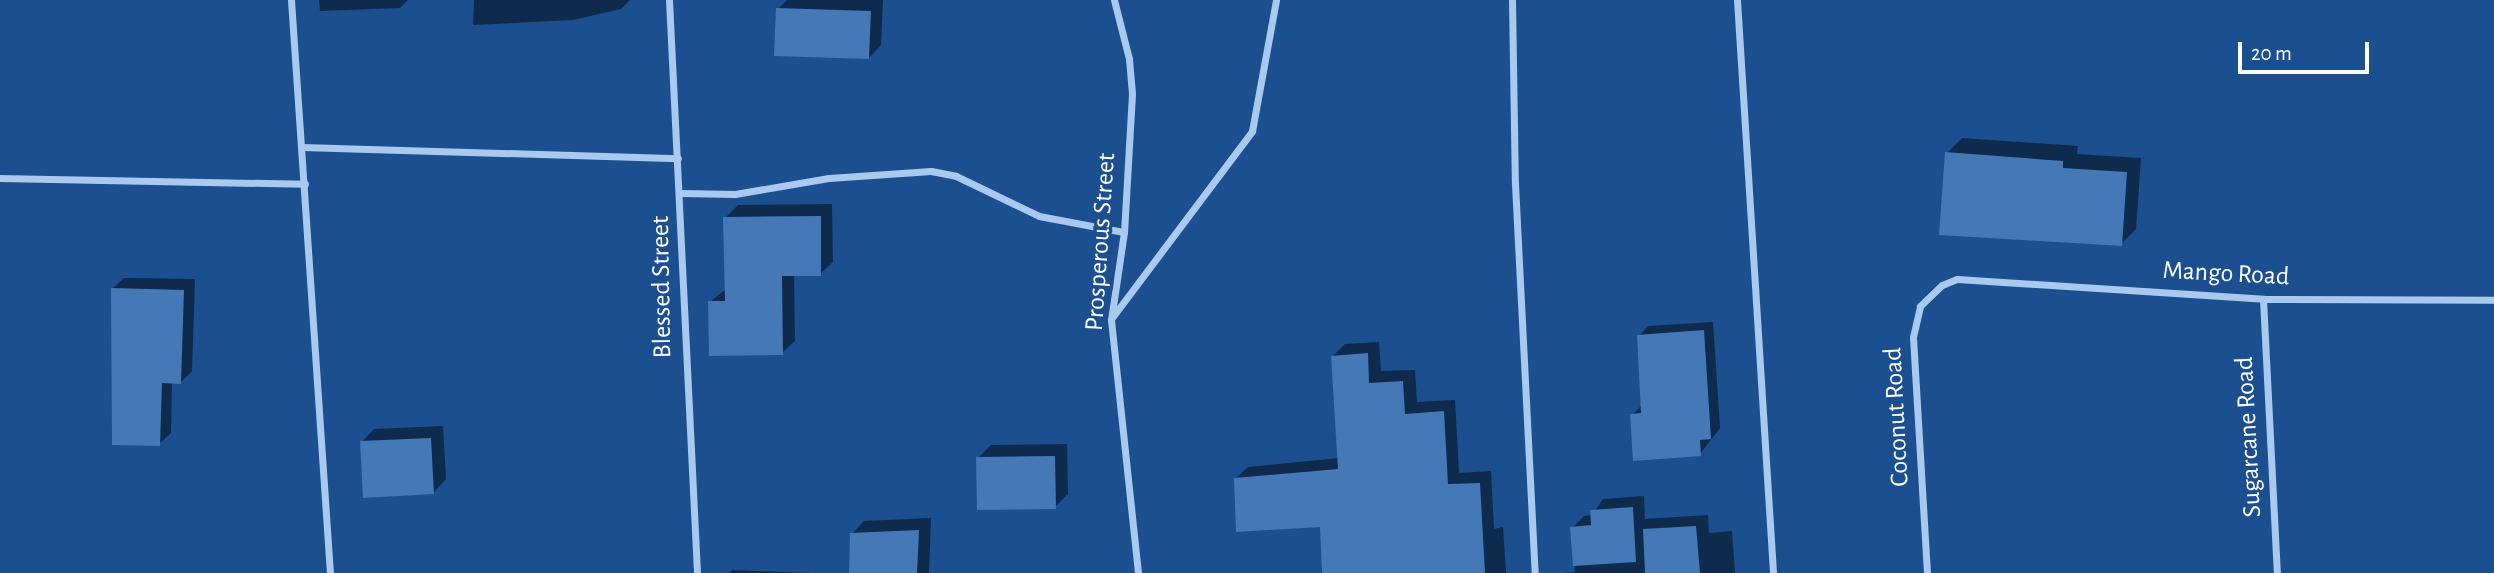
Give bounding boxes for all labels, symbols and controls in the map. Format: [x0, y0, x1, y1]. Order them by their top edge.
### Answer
scale bar [2242, 28, 2373, 72]
text: 20 m [2251, 43, 2292, 64]
street label: Prosperous Street [1079, 152, 1123, 332]
street label: Blessed Street [645, 215, 679, 359]
street label: Mango Road [2162, 255, 2290, 293]
street label: Coconut Road [1878, 347, 1916, 487]
street label: Sugarcane Road [2229, 356, 2269, 518]

